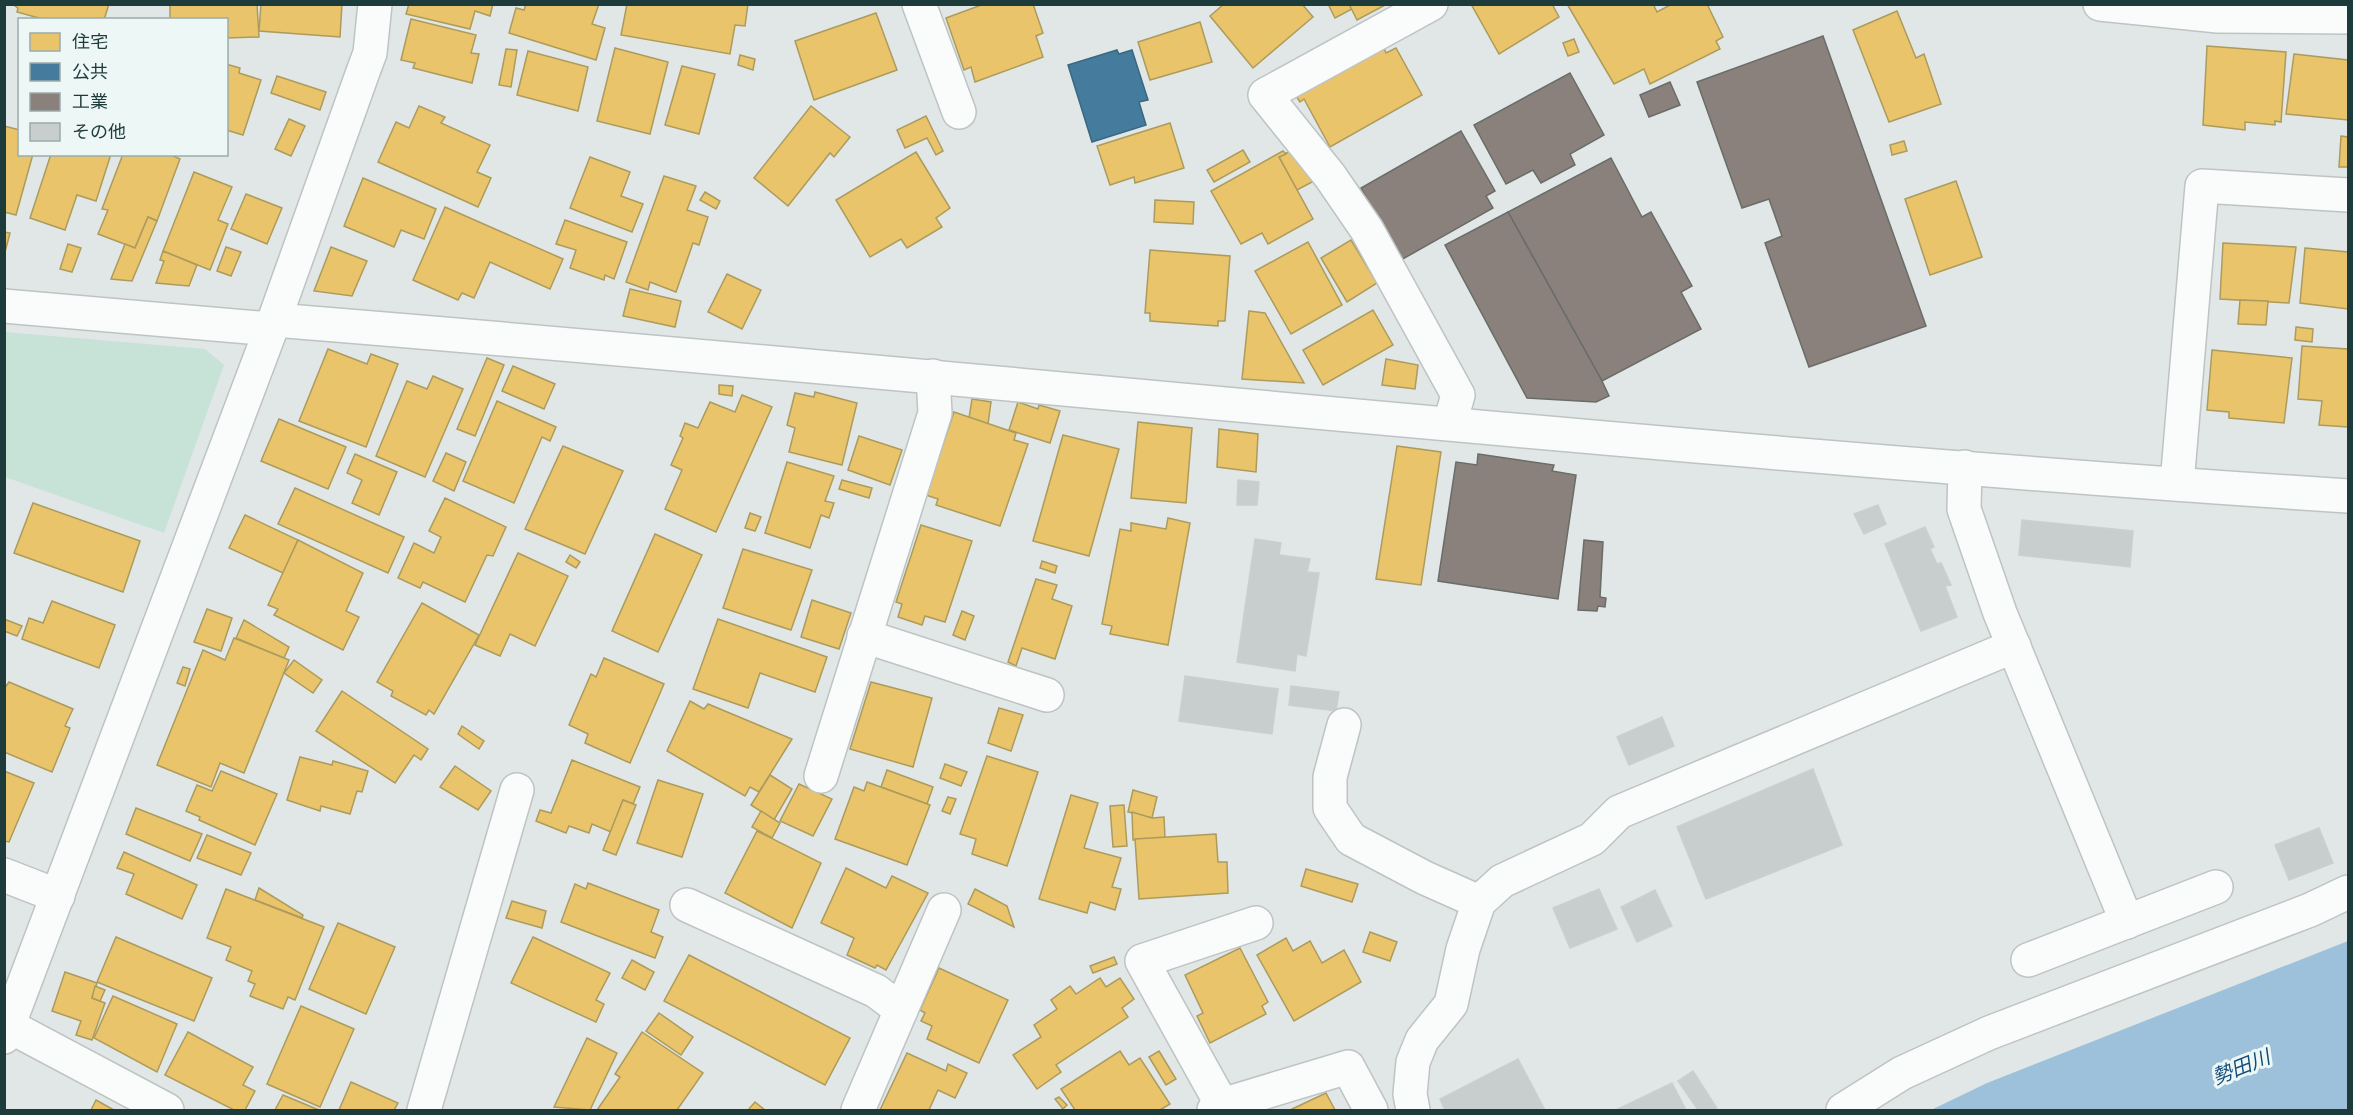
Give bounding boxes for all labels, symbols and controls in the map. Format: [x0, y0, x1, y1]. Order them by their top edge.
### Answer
legend [18, 18, 228, 156]
text: 住宅 [72, 32, 108, 53]
text: 公共 [72, 62, 108, 83]
text: 工業 [72, 92, 108, 113]
text: その他 [72, 122, 126, 143]
water label: 勢田川 [2209, 1045, 2276, 1090]

